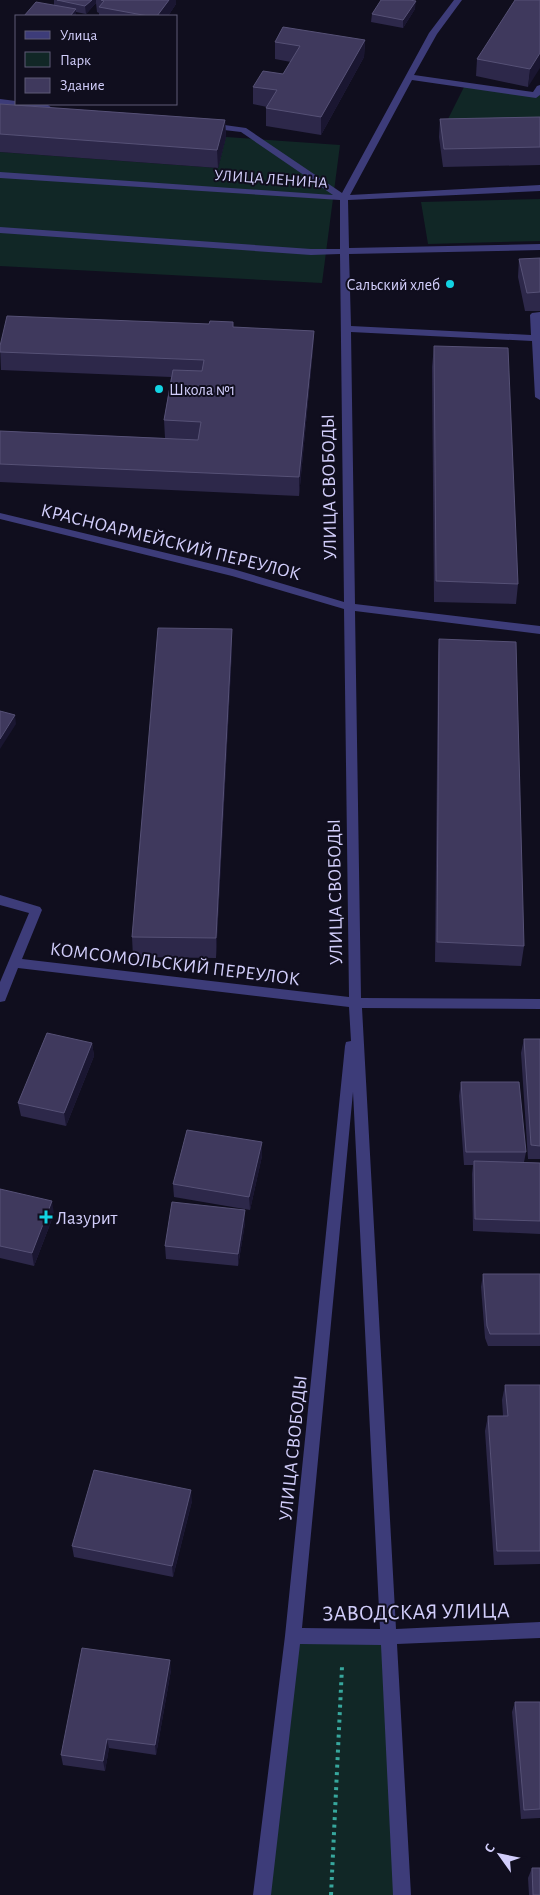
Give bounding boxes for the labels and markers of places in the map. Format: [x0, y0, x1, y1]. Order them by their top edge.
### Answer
place label: Сальский хлеб [347, 277, 440, 293]
marker: Сальский хлеб [444, 278, 456, 290]
place label: Школа №1 [169, 382, 235, 398]
marker: Школа №1 [153, 383, 165, 395]
place label: Лазурит [56, 1209, 118, 1228]
marker: Лазурит [40, 1211, 52, 1223]

